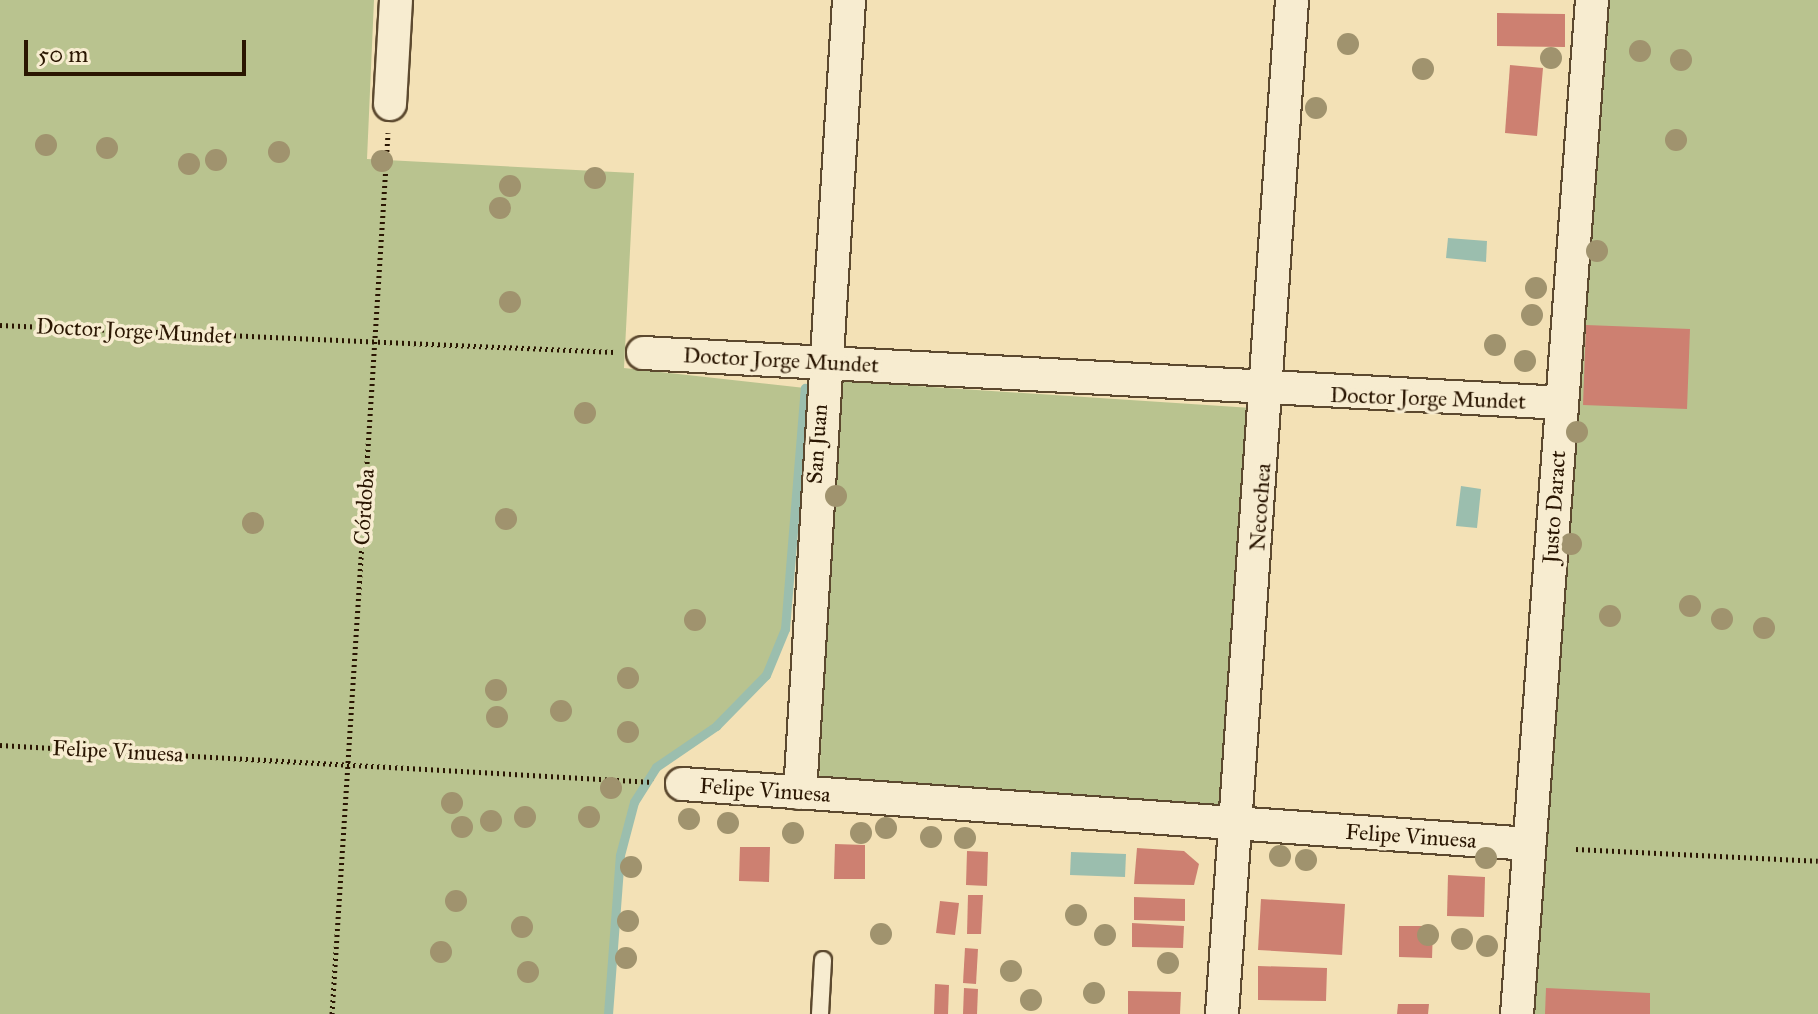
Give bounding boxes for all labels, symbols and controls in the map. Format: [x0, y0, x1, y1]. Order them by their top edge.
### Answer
scale bar [28, 24, 250, 74]
text: 50 m [38, 39, 88, 69]
street label: Doctor Jorge Mundet [35, 313, 233, 349]
street label: Doctor Jorge Mundet [682, 342, 880, 378]
street label: Doctor Jorge Mundet [1330, 381, 1526, 415]
street label: San Juan [801, 403, 833, 485]
street label: Justo Daract [1537, 450, 1571, 564]
street label: Necochea [1244, 462, 1276, 552]
street label: Córdoba [348, 468, 380, 546]
street label: Felipe Vinuesa [52, 734, 184, 768]
street label: Felipe Vinuesa [699, 772, 831, 808]
street label: Felipe Vinuesa [1345, 818, 1477, 854]

